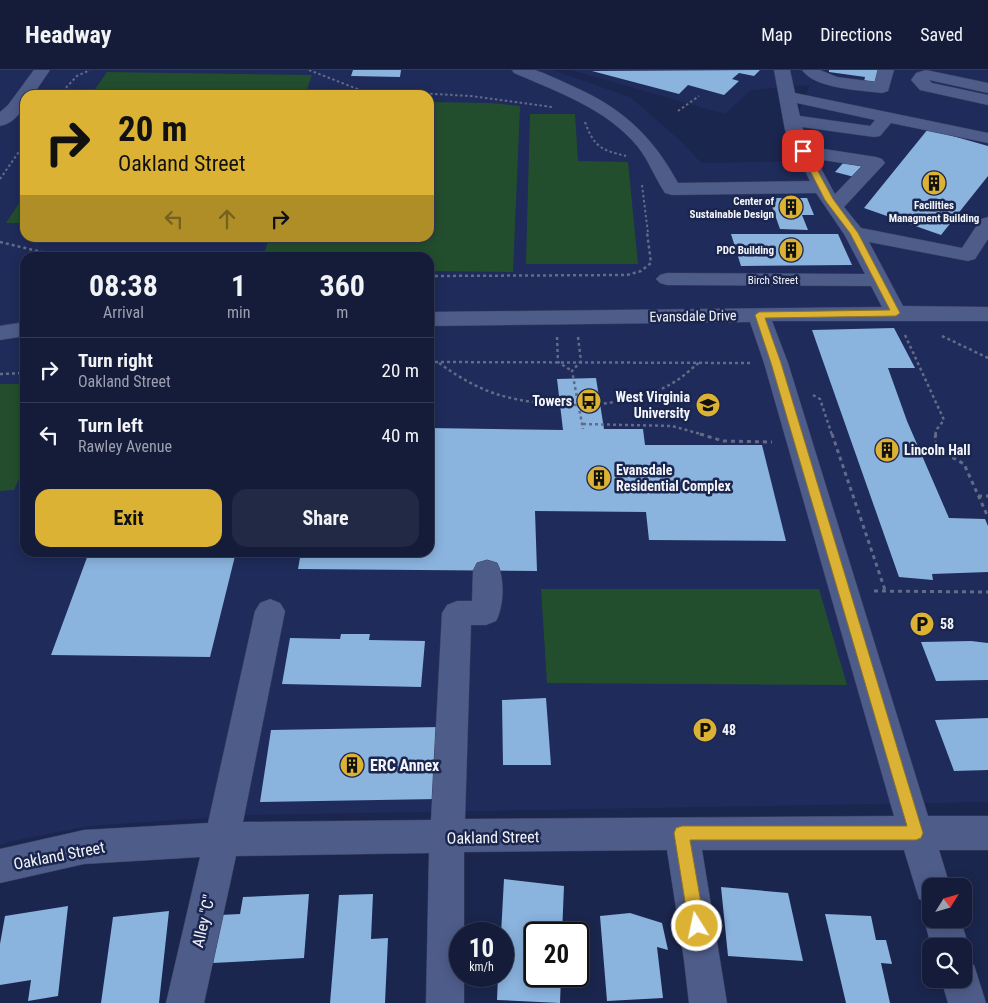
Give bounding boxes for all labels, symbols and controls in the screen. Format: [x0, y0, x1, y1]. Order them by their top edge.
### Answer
text: Headway [25, 21, 111, 49]
text: Map [761, 24, 792, 45]
text: Directions [820, 24, 892, 45]
text: Saved [920, 24, 963, 45]
text: 20 m [118, 109, 187, 150]
icon: right [35, 110, 100, 175]
pin [782, 130, 824, 172]
icon: arrive [789, 137, 817, 165]
text: Oakland Street [118, 151, 245, 176]
building icon: Facilities Managment Building [921, 170, 947, 196]
building icon: Center of Sustainable Design [778, 194, 804, 220]
place label: Center of Sustainable Design [690, 195, 774, 221]
place label: Facilities Managment Building [889, 199, 979, 225]
icon: left [160, 205, 188, 233]
icon: ahead [213, 205, 241, 233]
icon: right [266, 205, 294, 233]
building icon: PDC Building [778, 237, 804, 263]
place label: PDC Building [716, 244, 774, 257]
text: 08:38 [89, 268, 158, 303]
text: 1 [231, 268, 246, 303]
text: 360 [319, 268, 365, 303]
street label: Birch Street [748, 274, 798, 287]
text: Arrival [103, 303, 144, 322]
text: min [227, 303, 250, 322]
text: m [336, 303, 348, 322]
street label: Evansdale Drive [649, 307, 737, 325]
text: Turn right [78, 349, 153, 372]
icon: right [35, 356, 63, 384]
text: 20 m [382, 359, 419, 382]
text: Oakland Street [78, 372, 171, 391]
bus stop icon: Towers [576, 388, 602, 414]
place label: West Virginia University [615, 389, 691, 421]
school or university icon: West Virginia University [695, 392, 721, 418]
place label: Towers [532, 393, 572, 409]
text: Turn left [78, 414, 143, 437]
icon: left [35, 421, 63, 449]
text: 40 m [382, 424, 419, 447]
text: Rawley Avenue [78, 437, 172, 456]
building icon: Lincoln Hall [874, 437, 900, 463]
place label: Lincoln Hall [904, 442, 970, 458]
place label: Evansdale Residential Complex [616, 462, 732, 494]
building icon: Evansdale Residential Complex [586, 465, 612, 491]
button: Exit [35, 489, 222, 547]
button: Share [232, 489, 419, 547]
parking icon: 58 [909, 611, 935, 637]
place label: 58 [940, 616, 954, 632]
parking icon: 48 [692, 717, 718, 743]
place label: 48 [722, 722, 736, 738]
building icon: ERC Annex [339, 752, 365, 778]
place label: ERC Annex [370, 756, 440, 775]
street label: Oakland Street [447, 827, 540, 848]
street label: Oakland Street [12, 837, 107, 874]
north arrow [922, 878, 972, 928]
map controls [922, 878, 972, 988]
street label: Alley "C" [188, 893, 219, 949]
position arrow [670, 899, 722, 951]
speed limit sign: 20 [524, 922, 589, 987]
text: 10 [469, 934, 494, 963]
button: search [922, 938, 972, 988]
text: km/h [469, 960, 494, 974]

